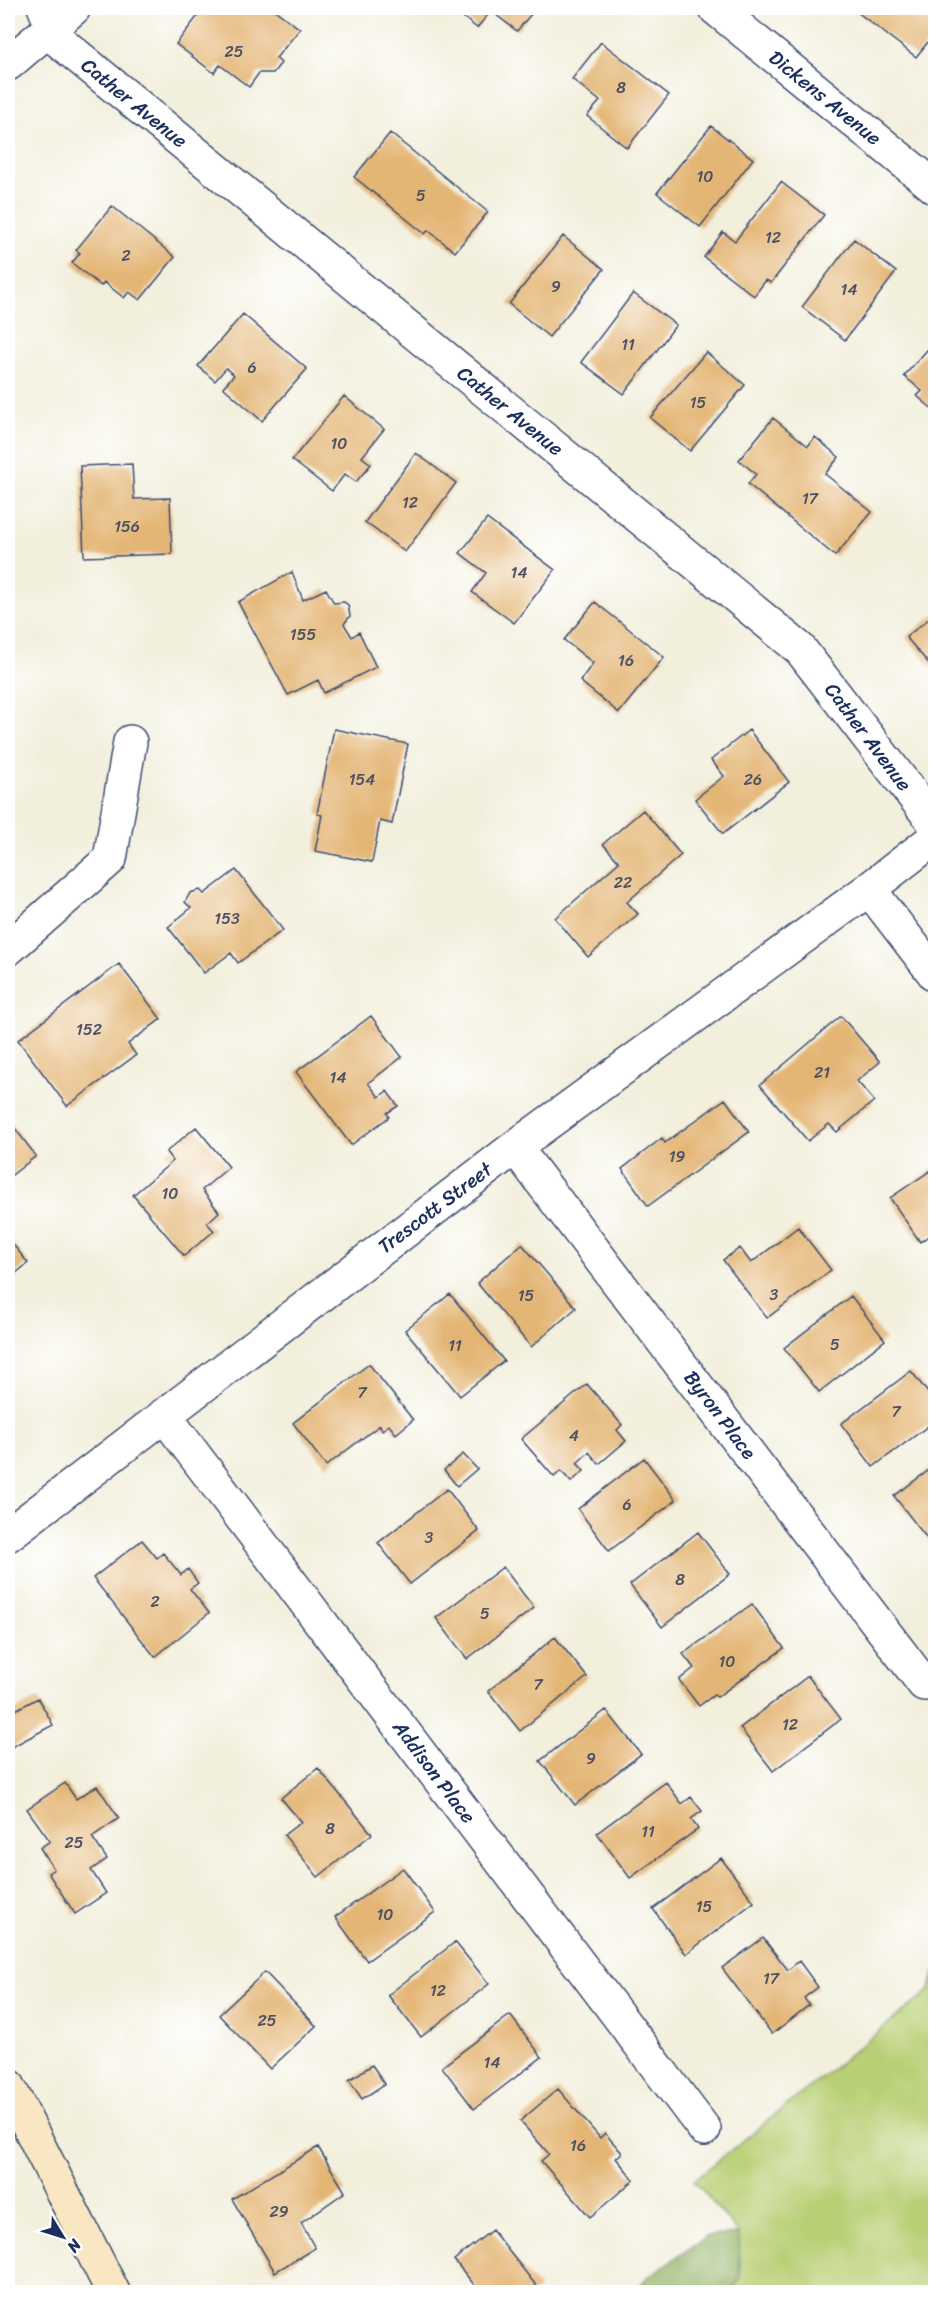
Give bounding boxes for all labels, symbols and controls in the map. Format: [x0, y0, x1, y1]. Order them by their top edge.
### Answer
house number: 25 [224, 37, 244, 66]
street label: Dickens Avenue [761, 41, 889, 155]
street label: Cather Avenue [73, 49, 195, 157]
house number: 8 [616, 73, 626, 102]
house number: 10 [697, 162, 713, 191]
house number: 5 [416, 181, 426, 210]
house number: 12 [765, 223, 781, 252]
house number: 2 [121, 241, 131, 270]
house number: 9 [551, 272, 561, 301]
house number: 14 [841, 275, 857, 304]
house number: 11 [621, 330, 635, 359]
house number: 6 [247, 353, 257, 382]
street label: Cather Avenue [449, 357, 571, 465]
house number: 15 [690, 388, 707, 417]
house number: 10 [331, 429, 347, 458]
house number: 17 [802, 484, 819, 513]
house number: 12 [402, 488, 418, 517]
house number: 156 [114, 512, 140, 541]
house number: 14 [511, 558, 527, 587]
house number: 155 [290, 620, 316, 649]
house number: 16 [618, 646, 634, 675]
street label: Cather Avenue [815, 675, 921, 799]
house number: 154 [349, 765, 375, 794]
house number: 26 [744, 765, 762, 794]
house number: 22 [614, 868, 632, 897]
house number: 153 [214, 904, 240, 933]
house number: 152 [76, 1015, 102, 1044]
house number: 21 [814, 1058, 830, 1087]
house number: 14 [330, 1063, 346, 1092]
house number: 19 [669, 1142, 686, 1171]
street label: Trescott Street [370, 1152, 501, 1263]
house number: 10 [162, 1179, 178, 1208]
house number: 3 [770, 1280, 779, 1309]
house number: 15 [518, 1281, 535, 1310]
house number: 5 [830, 1330, 840, 1359]
house number: 11 [448, 1331, 462, 1360]
street label: Byron Place [675, 1363, 766, 1468]
house number: 7 [357, 1378, 367, 1407]
house number: 7 [891, 1397, 901, 1426]
house number: 4 [569, 1421, 579, 1450]
house number: 6 [622, 1490, 632, 1519]
house number: 3 [425, 1523, 434, 1552]
house number: 8 [675, 1565, 685, 1594]
house number: 2 [150, 1587, 160, 1616]
house number: 5 [480, 1599, 490, 1628]
house number: 10 [719, 1647, 735, 1676]
house number: 7 [533, 1670, 543, 1699]
house number: 12 [782, 1710, 798, 1739]
street label: Addison Place [383, 1712, 485, 1831]
house number: 9 [586, 1744, 596, 1773]
house number: 8 [325, 1814, 335, 1843]
house number: 11 [641, 1817, 655, 1846]
house number: 25 [64, 1828, 84, 1857]
house number: 15 [696, 1892, 713, 1921]
house number: 10 [377, 1900, 393, 1929]
house number: 17 [763, 1964, 780, 1993]
house number: 12 [430, 1976, 446, 2005]
house number: 25 [257, 2006, 277, 2035]
house number: 14 [484, 2048, 500, 2077]
house number: 16 [570, 2131, 586, 2160]
house number: 29 [269, 2197, 289, 2226]
north arrow [33, 2207, 93, 2267]
text: N [59, 2232, 90, 2260]

